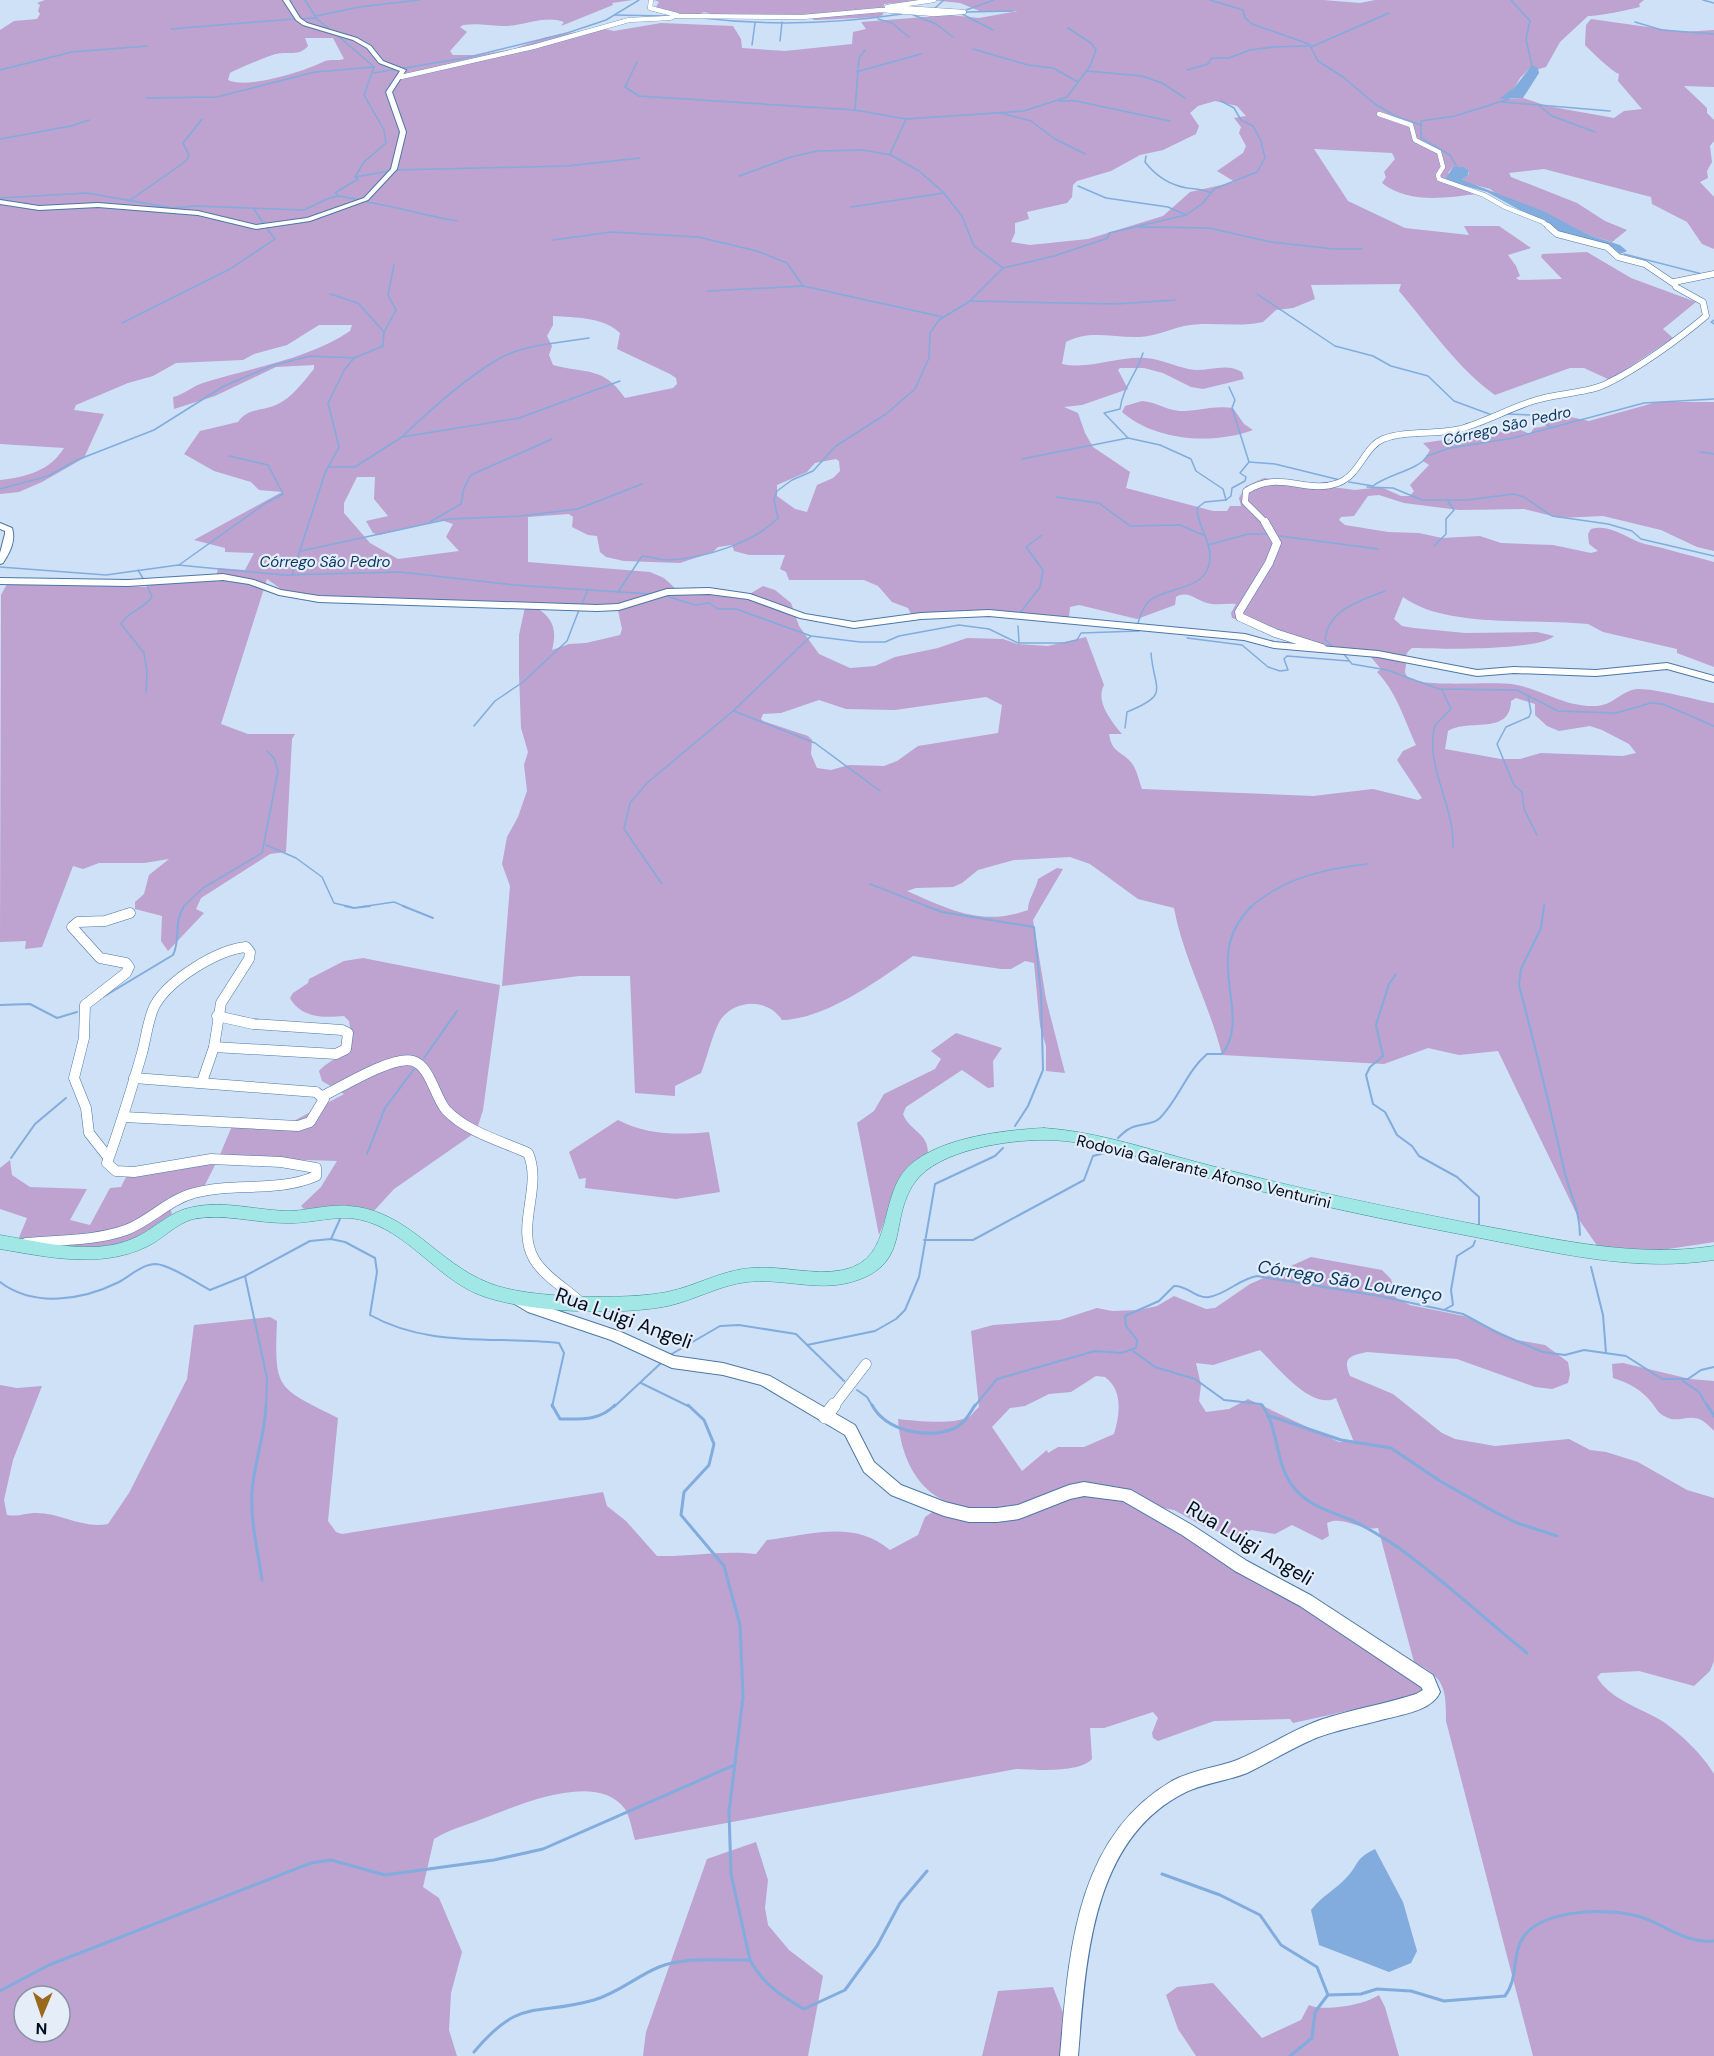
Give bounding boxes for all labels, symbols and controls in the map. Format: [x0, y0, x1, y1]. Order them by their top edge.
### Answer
water label: Córrego São Pedro [1441, 402, 1573, 450]
water label: Córrego São Pedro [259, 552, 391, 572]
street label: Rodovia Galerante Afonso Venturini [1074, 1130, 1333, 1213]
water label: Córrego São Lourenço [1256, 1255, 1444, 1307]
street label: Rua Luigi Angeli [552, 1281, 696, 1355]
street label: Rua Luigi Angeli [1182, 1495, 1318, 1591]
north arrow [12, 1984, 72, 2044]
text: N [35, 2018, 48, 2039]

